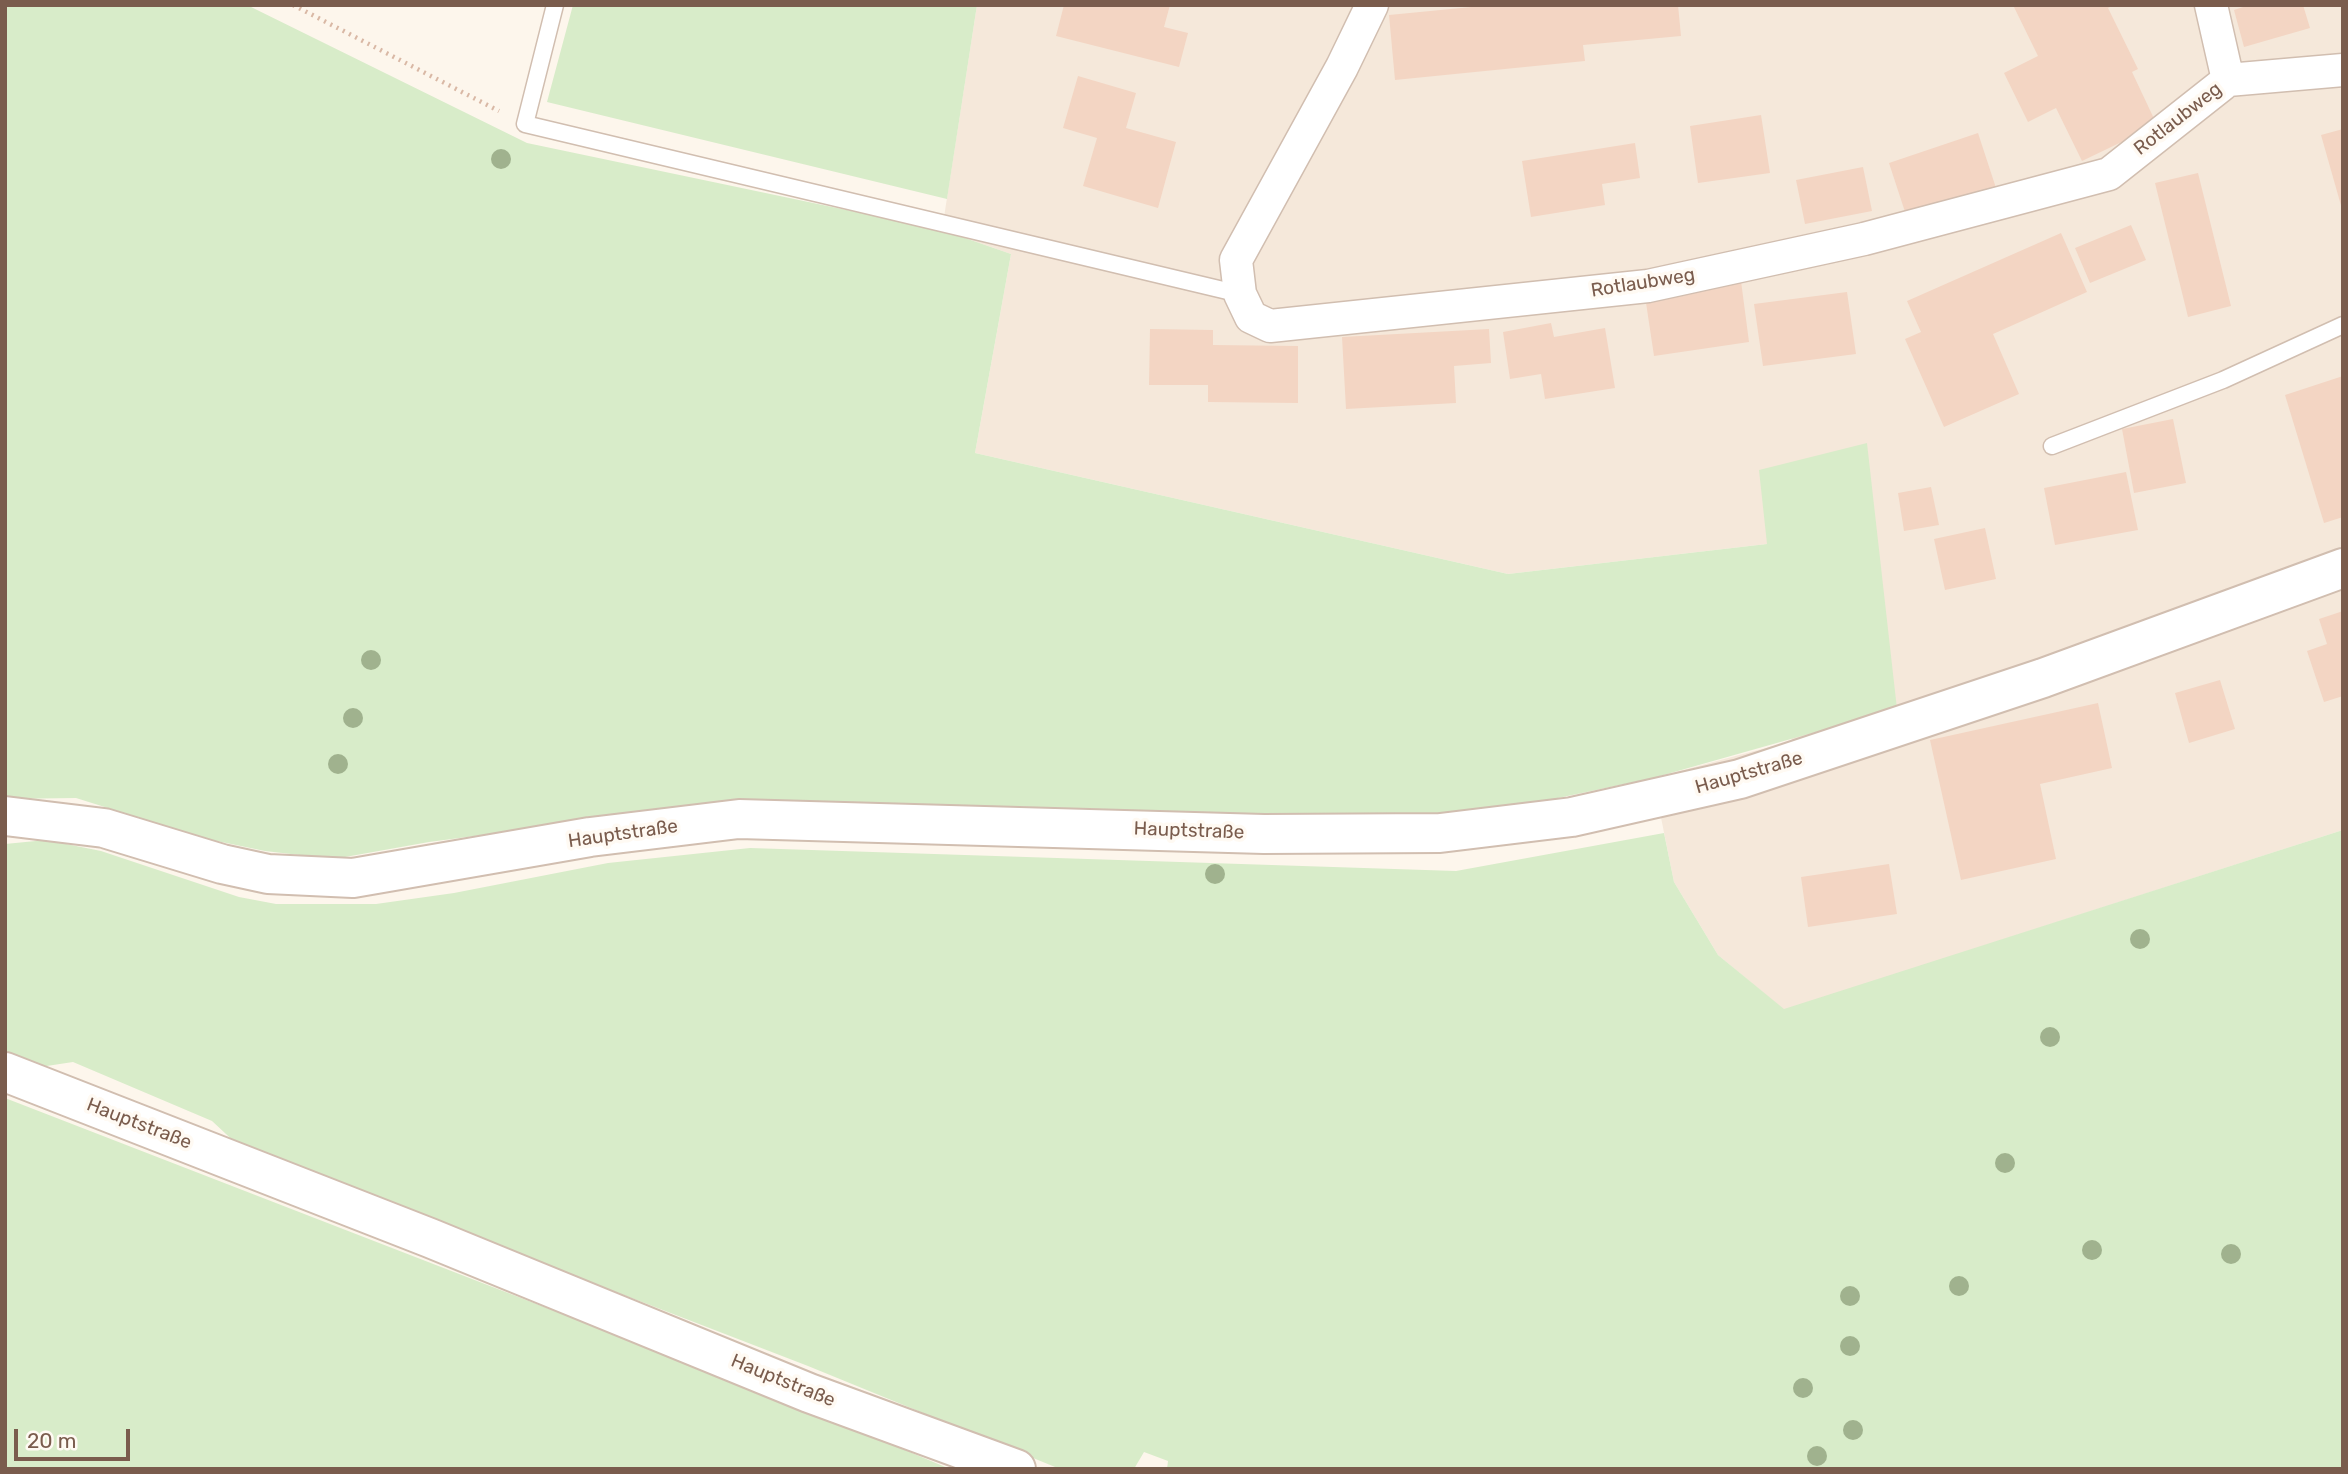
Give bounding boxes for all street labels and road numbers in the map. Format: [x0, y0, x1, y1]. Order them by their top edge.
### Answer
street label: Rotlaubweg [2130, 78, 2226, 160]
street label: Rotlaubweg [1589, 264, 1697, 302]
street label: Hauptstraße [1693, 747, 1805, 799]
street label: Hauptstraße [567, 815, 679, 853]
street label: Hauptstraße [1133, 818, 1245, 844]
street label: Hauptstraße [83, 1094, 195, 1154]
street label: Hauptstraße [727, 1350, 839, 1412]

